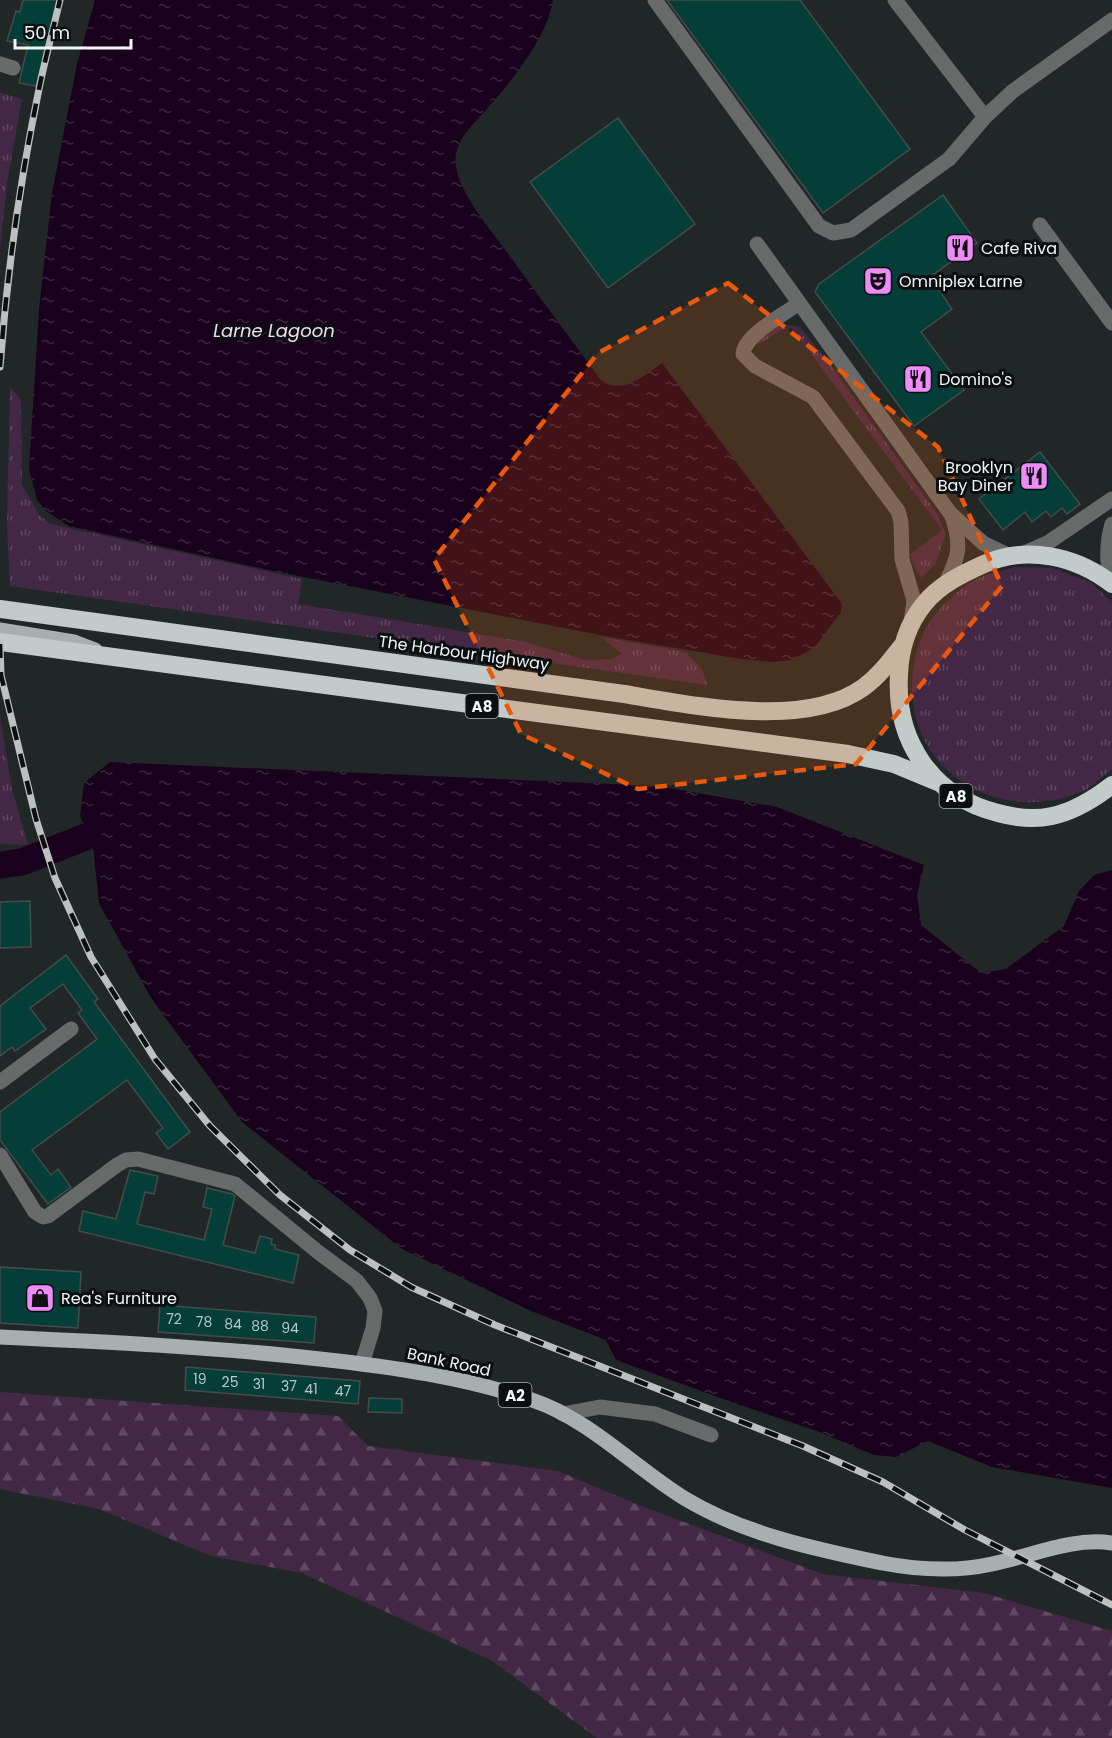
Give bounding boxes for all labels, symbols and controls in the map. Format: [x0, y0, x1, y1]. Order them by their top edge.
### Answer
scale bar [15, 12, 130, 50]
text: 50 m [24, 20, 70, 45]
restaurant icon: Cafe Riva [944, 232, 976, 264]
place label: Cafe Riva [981, 237, 1057, 260]
theatre icon: Omniplex Larne [862, 265, 894, 297]
place label: Omniplex Larne [899, 270, 1023, 293]
water label: Larne Lagoon [213, 318, 335, 343]
restaurant icon: Domino's [902, 363, 934, 395]
place label: Domino's [939, 368, 1012, 391]
place label: Brooklyn Bay Diner [938, 456, 1013, 497]
restaurant icon: Brooklyn Bay Diner [1018, 460, 1050, 492]
street label: The Harbour Highway [377, 630, 551, 676]
road number: A8 [466, 694, 498, 718]
road number: A8 [940, 784, 972, 808]
shop icon: Rea's Furniture [24, 1282, 56, 1314]
place label: Rea's Furniture [61, 1287, 177, 1310]
house number: 72 [166, 1309, 182, 1329]
house number: 78 [196, 1312, 212, 1332]
house number: 84 [224, 1314, 242, 1334]
house number: 88 [251, 1316, 269, 1336]
house number: 94 [281, 1318, 299, 1338]
street label: Bank Road [405, 1342, 493, 1382]
house number: 19 [193, 1369, 207, 1389]
house number: 25 [222, 1372, 238, 1392]
house number: 31 [253, 1374, 265, 1394]
house number: 37 [281, 1376, 297, 1396]
house number: 41 [304, 1379, 318, 1399]
house number: 47 [335, 1381, 352, 1401]
road number: A2 [498, 1383, 532, 1407]

